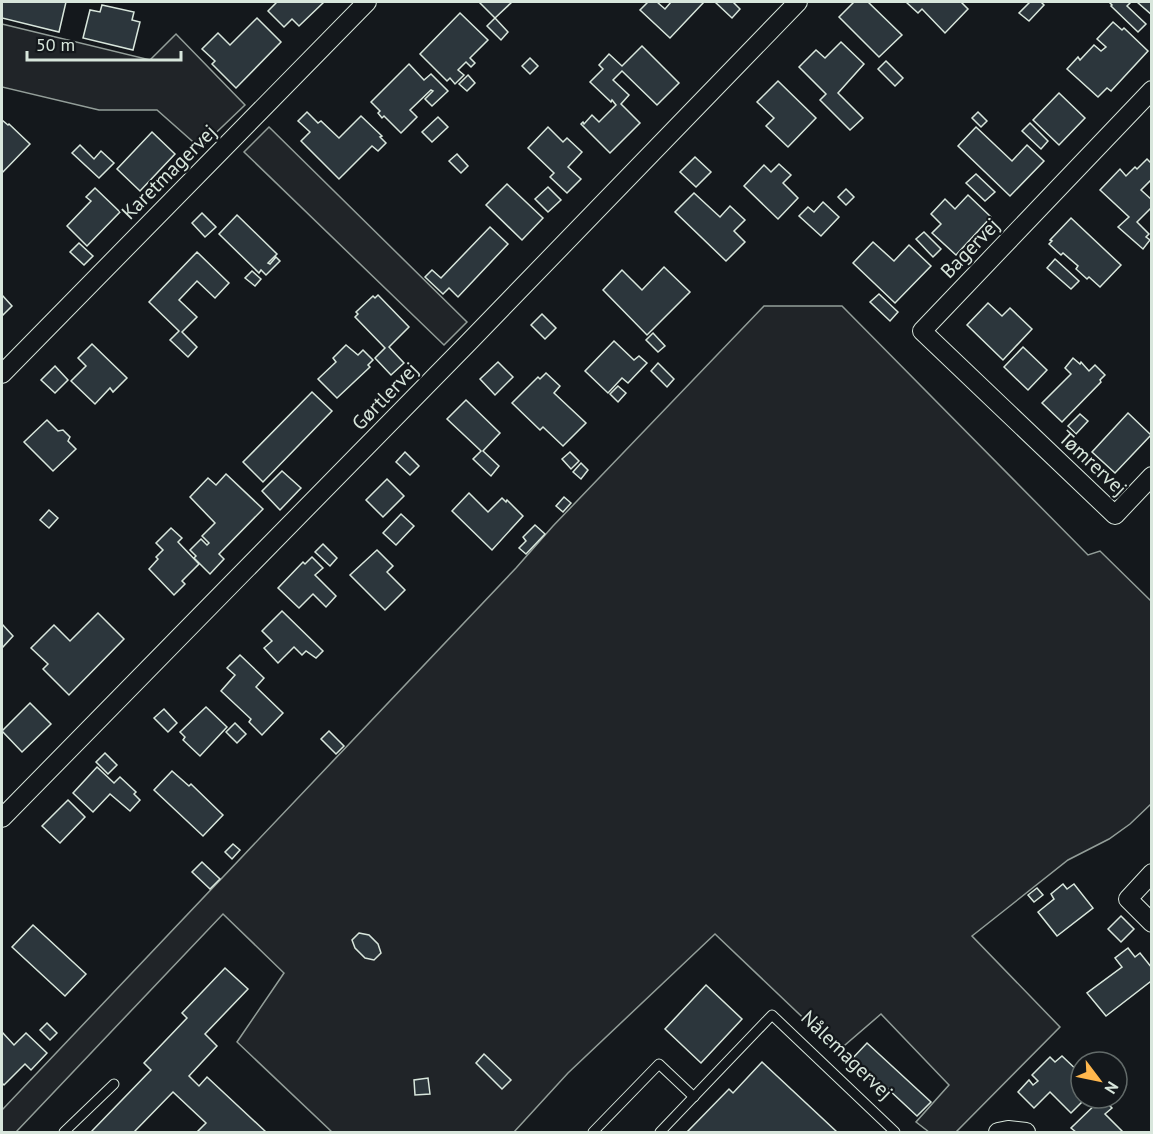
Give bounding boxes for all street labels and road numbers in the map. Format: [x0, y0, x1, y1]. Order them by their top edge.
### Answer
street label: Karetmagervej [116, 119, 222, 225]
street label: Bagervej [935, 212, 1005, 284]
street label: Gørtlervej [346, 356, 424, 436]
street label: Tømrervej [1053, 425, 1133, 501]
street label: Nålemagervej [795, 1005, 899, 1105]

